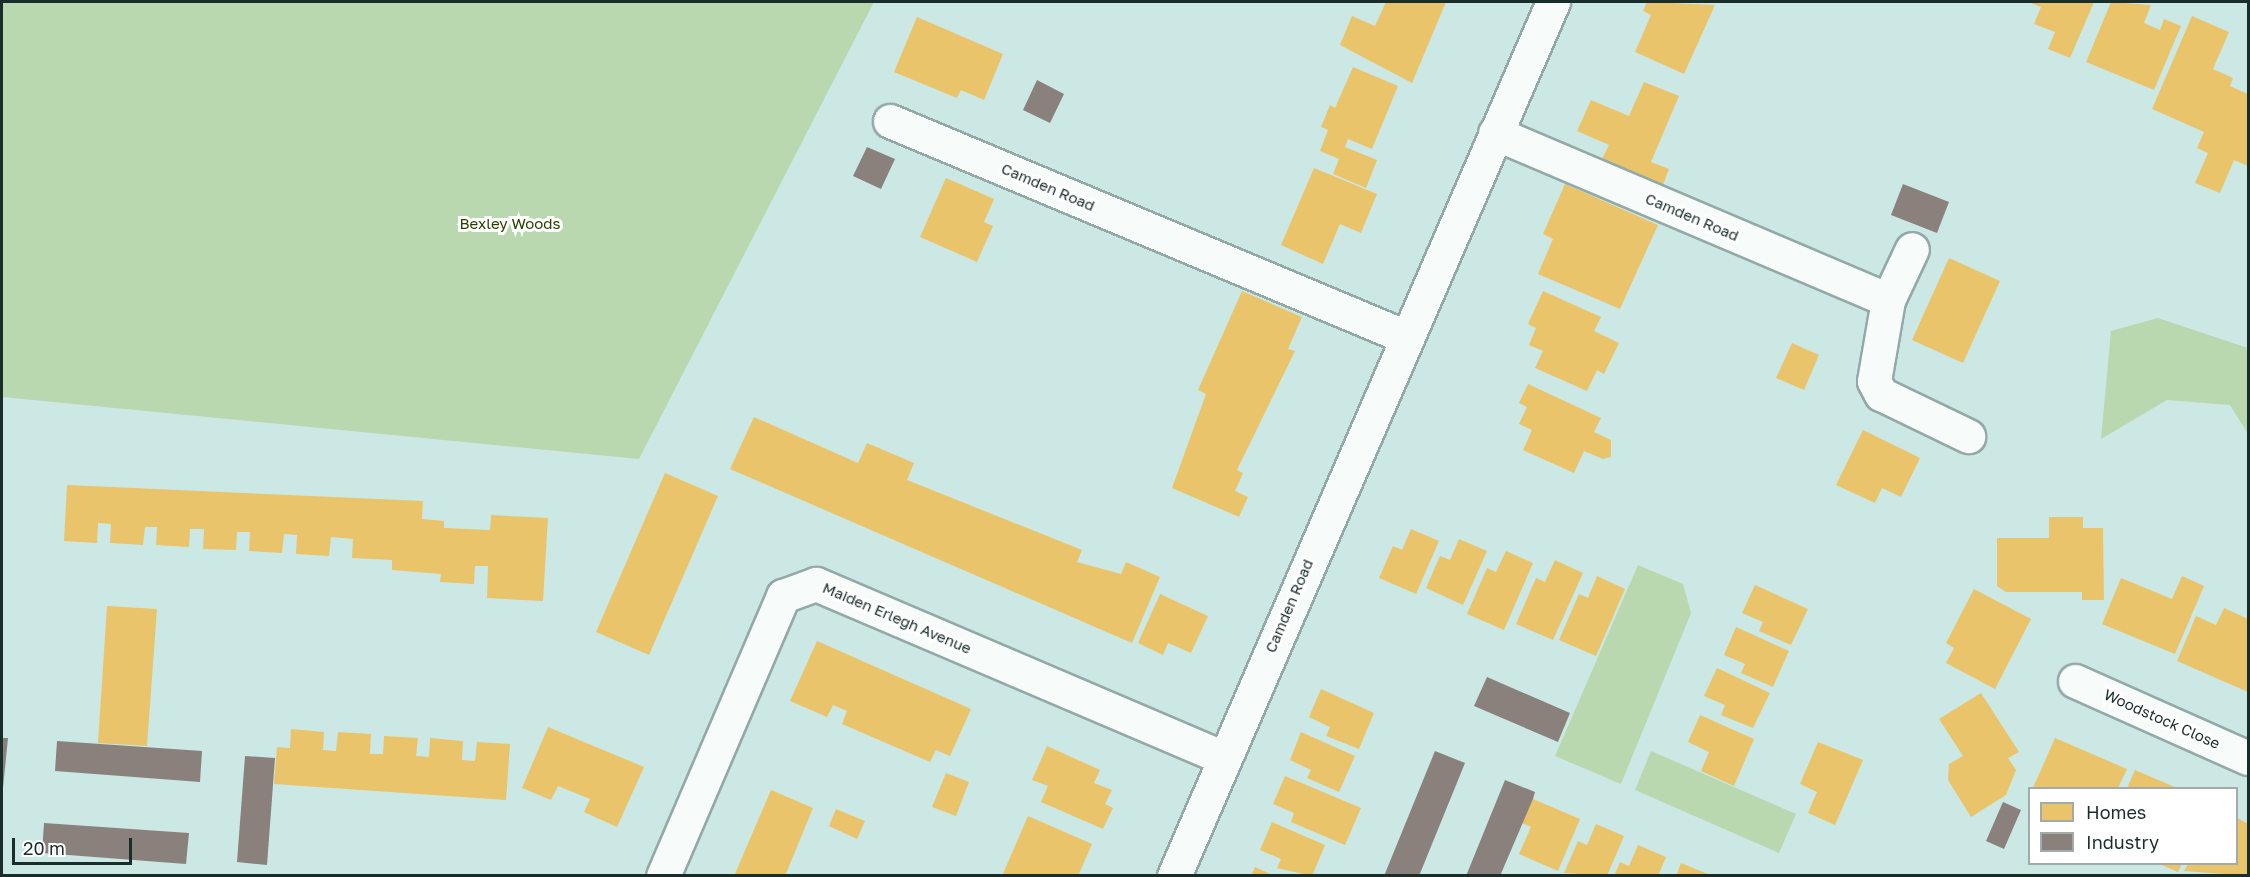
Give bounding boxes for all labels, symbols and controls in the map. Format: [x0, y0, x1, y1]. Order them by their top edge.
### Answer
street label: Camden Road [999, 159, 1097, 215]
street label: Camden Road [1643, 189, 1741, 245]
park label: Bexley Woods [460, 215, 560, 233]
street label: Camden Road [1261, 557, 1317, 655]
street label: Maiden Erlegh Avenue [820, 578, 974, 658]
street label: Woodstock Close [2101, 685, 2223, 753]
legend [2028, 787, 2238, 865]
text: Homes [2086, 801, 2146, 823]
scale bar [15, 826, 135, 864]
text: Industry [2086, 831, 2159, 853]
text: 20 m [23, 837, 65, 859]

